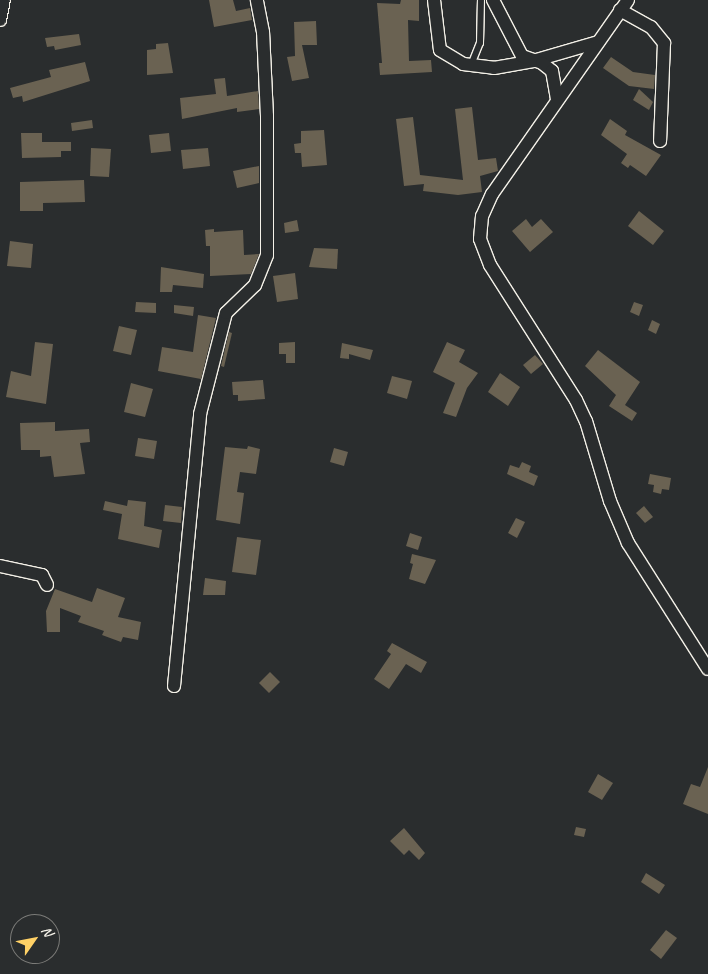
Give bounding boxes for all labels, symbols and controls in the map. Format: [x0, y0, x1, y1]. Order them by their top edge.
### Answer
north arrow [10, 914, 60, 964]
text: N [38, 923, 57, 939]

